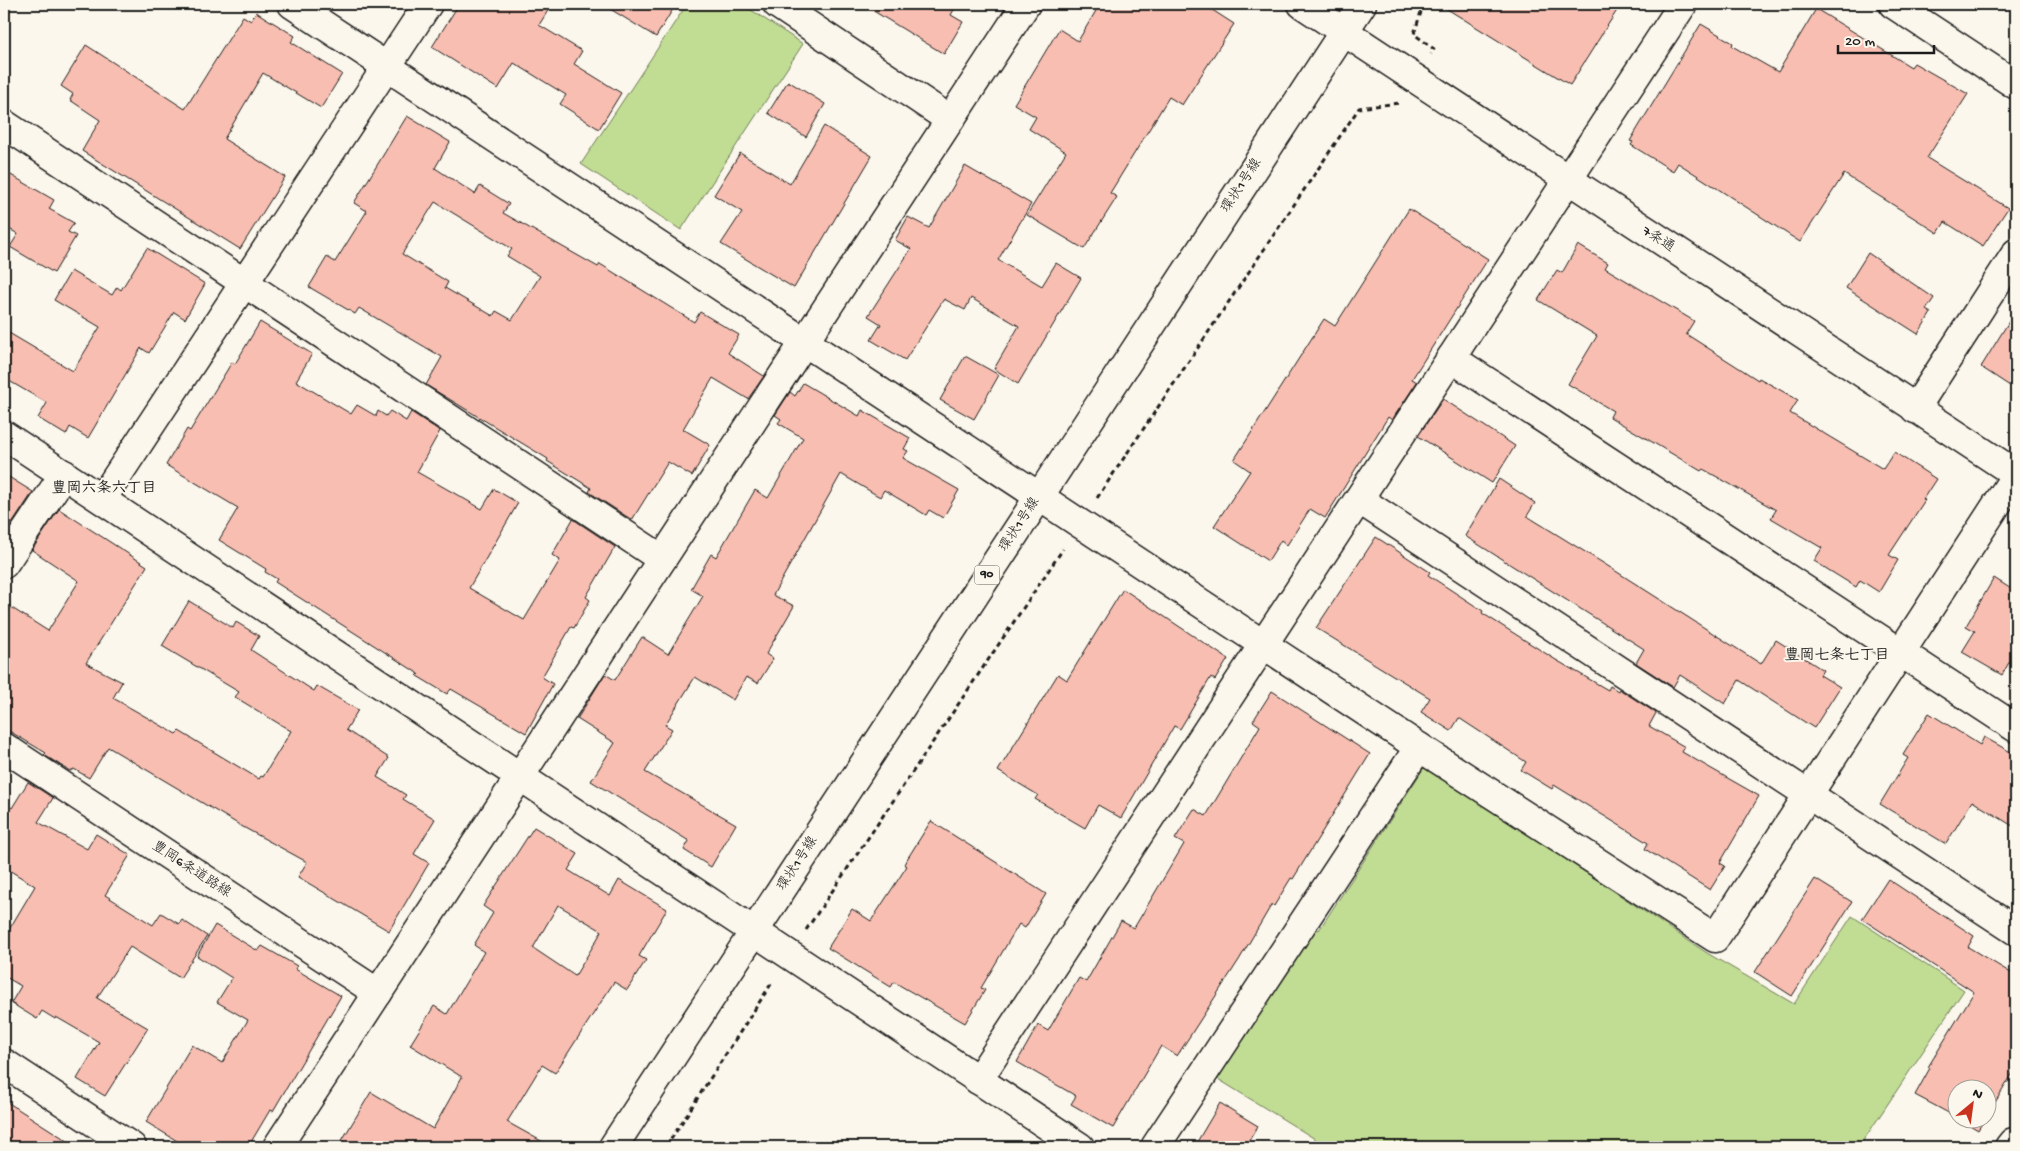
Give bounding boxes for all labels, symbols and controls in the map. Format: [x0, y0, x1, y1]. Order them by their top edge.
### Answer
scale bar [1838, 22, 1934, 54]
text: 20 m [1845, 33, 1875, 51]
street label: 環状1号線 [1218, 156, 1266, 216]
street label: 7条通 [1638, 223, 1677, 257]
district label: 豊岡六条六丁目 [51, 479, 157, 498]
street label: 環状1号線 [996, 495, 1044, 555]
road number: 90 [974, 566, 1000, 584]
district label: 豊岡七条七丁目 [1784, 646, 1890, 665]
street label: 環状1号線 [774, 834, 822, 894]
street label: 豊岡6条道路線 [148, 838, 234, 902]
north arrow [1948, 1078, 1998, 1128]
text: N [1969, 1085, 1985, 1104]

